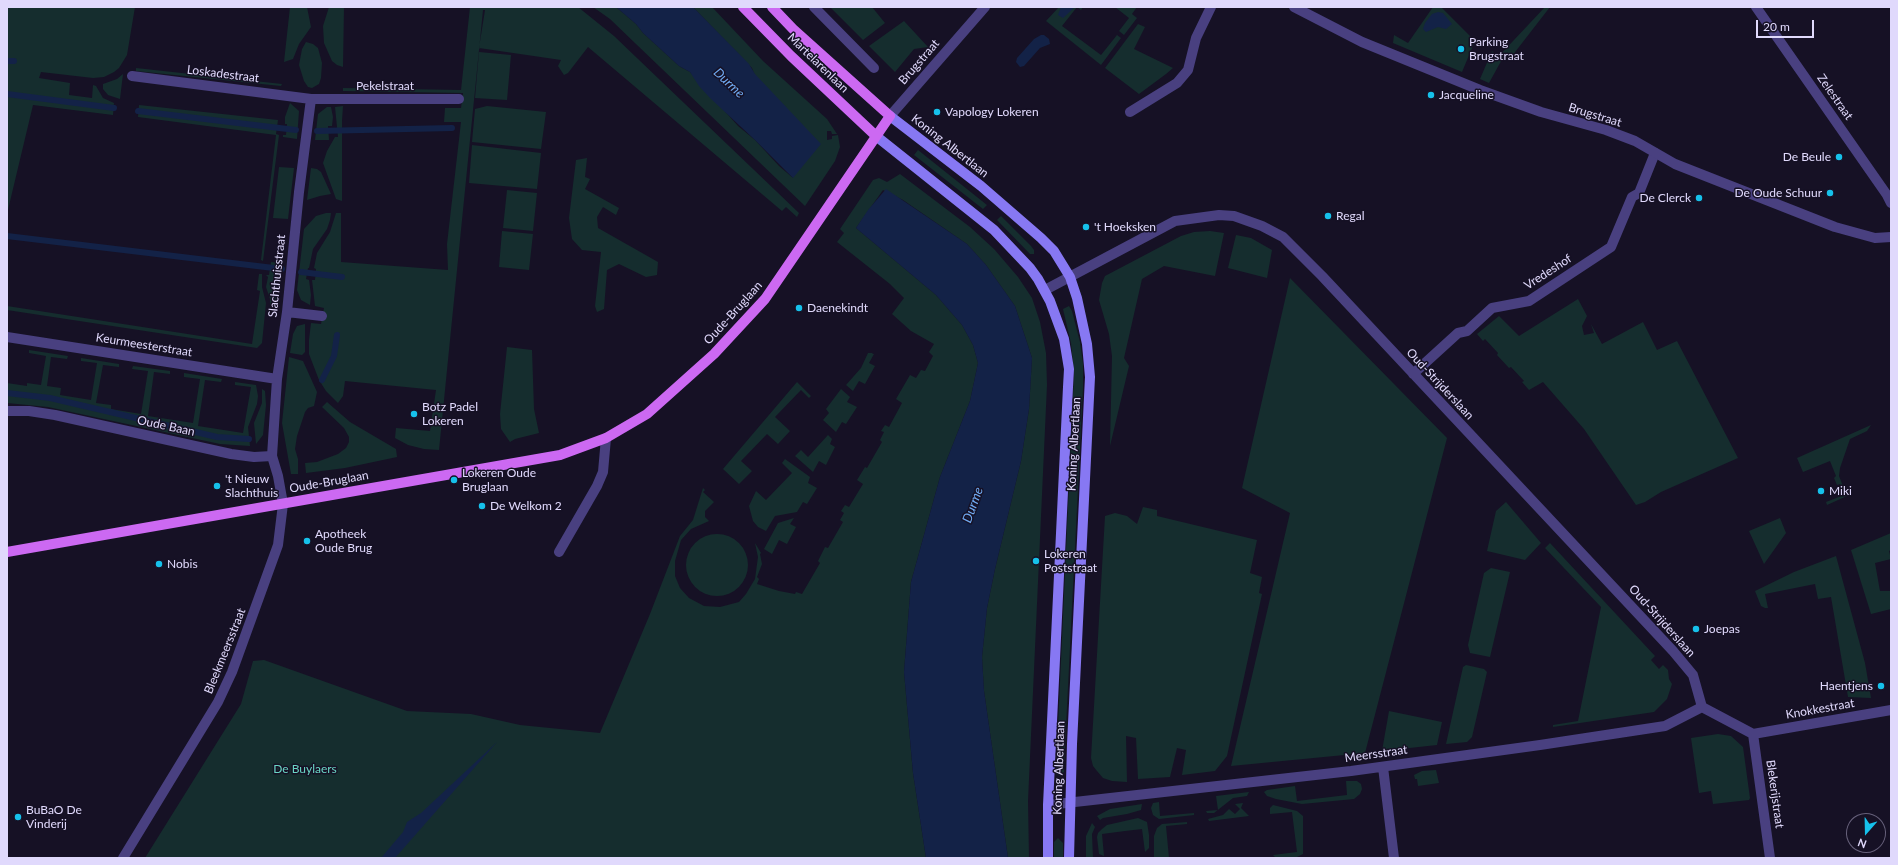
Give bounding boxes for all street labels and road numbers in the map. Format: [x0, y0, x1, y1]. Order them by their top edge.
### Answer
street label: Martelarenlaan [784, 30, 852, 96]
street label: Brugstraat [896, 37, 942, 87]
street label: Loskadestraat [186, 62, 260, 86]
street label: Zelestraat [1814, 71, 1856, 123]
street label: Pekelstraat [356, 79, 414, 93]
street label: Brugstraat [1567, 100, 1623, 130]
street label: Koning Albertlaan [909, 111, 991, 181]
street label: Slachthuisstraat [265, 234, 289, 318]
street label: Vredeshof [1522, 251, 1574, 293]
street label: Oude-Bruglaan [701, 278, 765, 348]
street label: Keurmeesterstraat [95, 330, 193, 360]
street label: Oud-Strijderslaan [1403, 345, 1477, 423]
street label: Koning Albertlaan [1064, 397, 1084, 491]
street label: Oude Baan [136, 413, 196, 439]
street label: Oude-Bruglaan [288, 468, 370, 496]
street label: Oud-Strijderslaan [1626, 582, 1698, 660]
street label: Bleekmeersstraat [201, 606, 249, 696]
street label: Knokkestraat [1784, 696, 1856, 722]
street label: Koning Albertlaan [1050, 721, 1068, 815]
street label: Meersstraat [1344, 742, 1408, 766]
street label: Blekerijstraat [1763, 759, 1787, 829]

